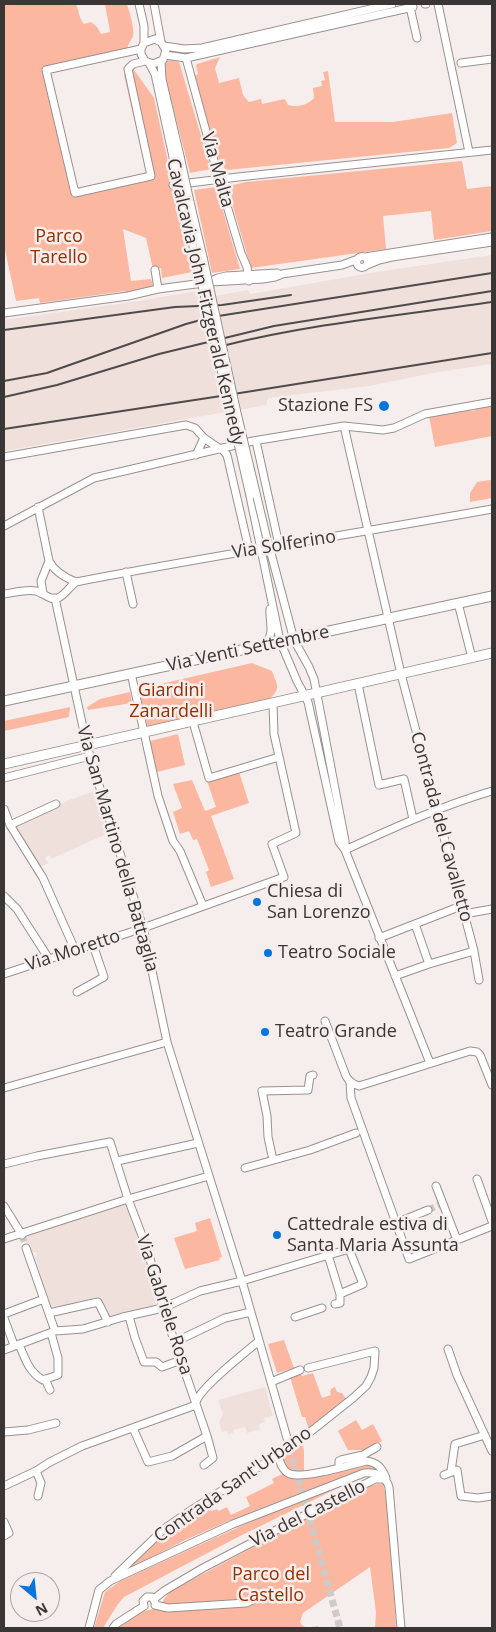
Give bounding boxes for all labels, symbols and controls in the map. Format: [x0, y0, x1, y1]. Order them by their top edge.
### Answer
street label: Via Malta [196, 130, 238, 210]
street label: Cavalcavia John Fitzgerald Kennedy [161, 157, 249, 447]
park label: Parco Tarello [30, 226, 88, 268]
place label: Stazione FS [278, 395, 373, 417]
marker: Stazione FS [377, 399, 391, 413]
street label: Via Solferino [230, 526, 338, 564]
street label: Via Venti Settembre [165, 621, 331, 677]
park label: Giardini Zanardelli [129, 680, 213, 722]
street label: Via San Martino della Battaglia [72, 724, 162, 974]
street label: Contrada del Cavalletto [405, 729, 477, 925]
place label: Chiesa di San Lorenzo [267, 881, 371, 924]
marker: Chiesa di San Lorenzo [251, 896, 263, 908]
street label: Via Moretto [23, 926, 123, 976]
place label: Teatro Sociale [278, 942, 396, 964]
marker: Teatro Sociale [262, 947, 274, 959]
place label: Teatro Grande [275, 1021, 397, 1043]
marker: Teatro Grande [259, 1026, 271, 1038]
place label: Cattedrale estiva di Santa Maria Assunta [287, 1214, 459, 1256]
marker: Cattedrale estiva di Santa Maria Assunta [271, 1229, 283, 1241]
street label: Via Gabriele Rosa [131, 1232, 197, 1378]
street label: Contrada Sant'Urbano [150, 1422, 316, 1548]
street label: Via del Castello [247, 1476, 369, 1552]
park label: Parco del Castello [232, 1564, 310, 1606]
north arrow [10, 1572, 60, 1622]
text: N [32, 1599, 51, 1621]

